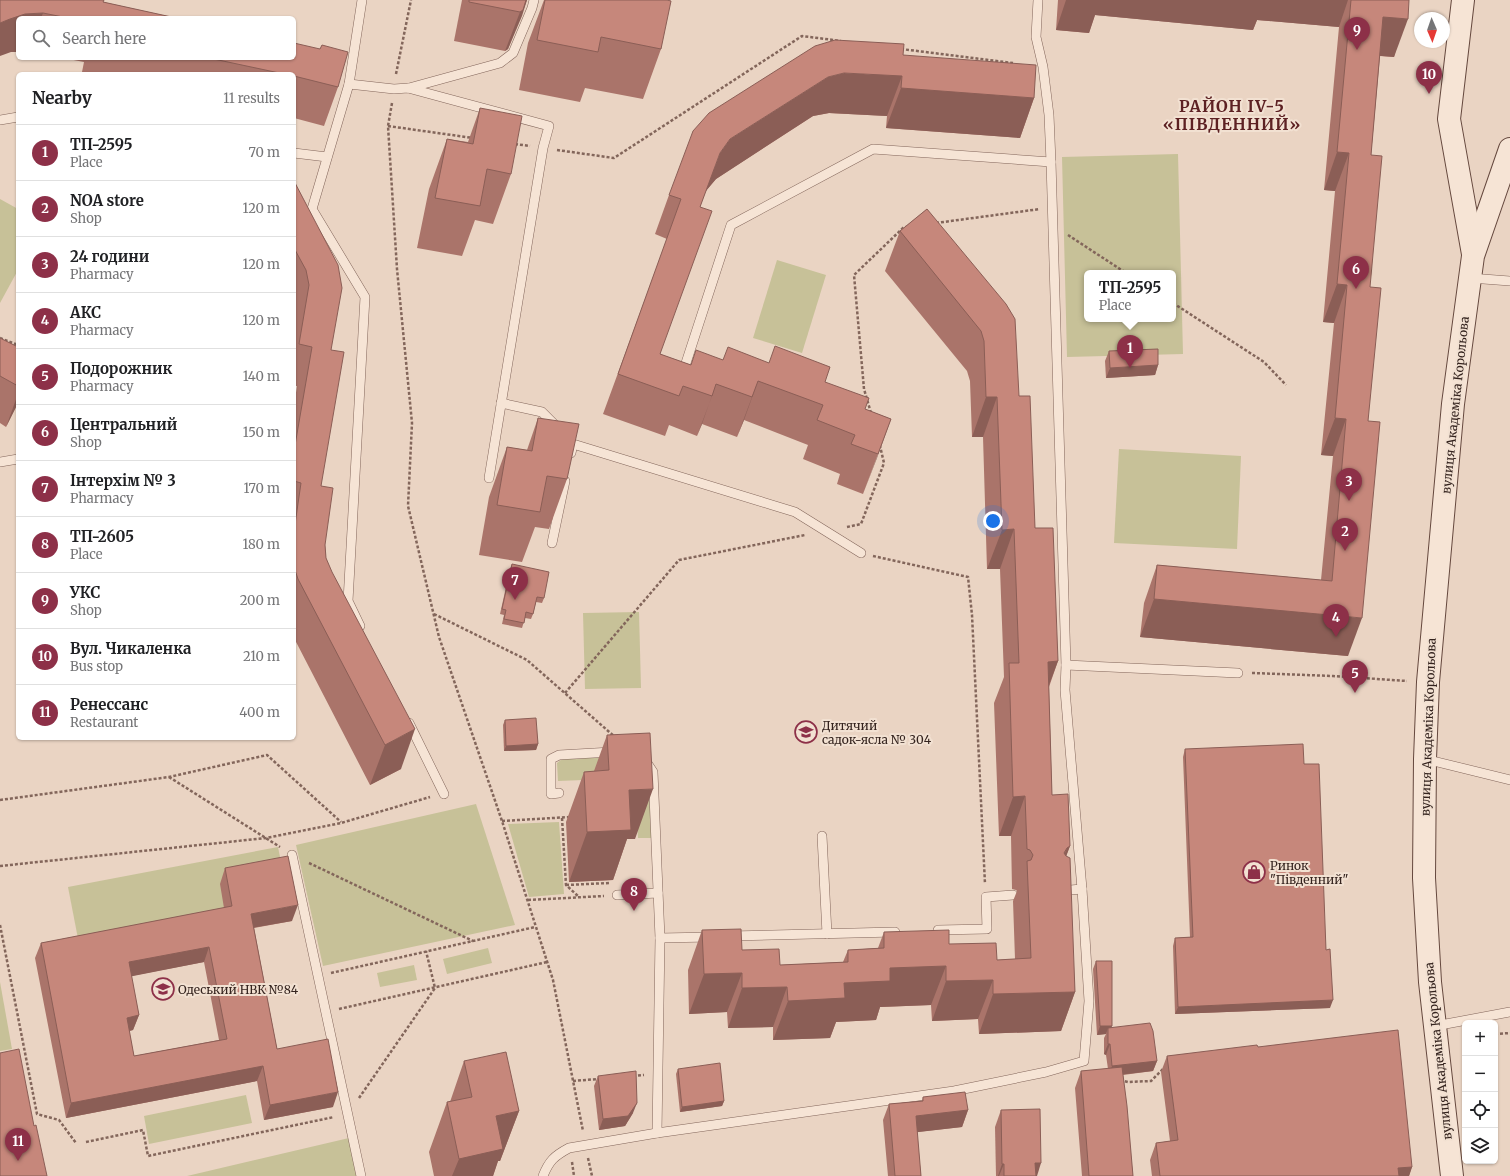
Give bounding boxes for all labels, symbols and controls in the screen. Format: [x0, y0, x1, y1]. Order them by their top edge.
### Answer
north arrow [1414, 12, 1450, 48]
search box [16, 16, 296, 60]
pin: 9 [1344, 17, 1370, 50]
icon: search [30, 27, 52, 49]
text: Search here [62, 29, 146, 48]
pin: 10 [1416, 61, 1442, 94]
text: Nearby [32, 87, 92, 109]
text: 11 results [223, 90, 280, 107]
district label: РАЙОН IV-5 «ПІВДЕННИЙ» [1163, 96, 1301, 134]
text: ТП-2595 [70, 135, 132, 154]
text: 1 [42, 144, 48, 161]
text: 70 m [249, 144, 280, 161]
text: Place [70, 154, 103, 171]
text: NOA store [70, 191, 144, 210]
text: 2 [41, 200, 49, 217]
text: 120 m [242, 200, 280, 217]
text: Shop [70, 210, 102, 227]
text: 24 години [70, 247, 149, 266]
text: 3 [41, 256, 49, 273]
text: 120 m [242, 256, 280, 273]
pin: 6 [1343, 256, 1369, 289]
text: Pharmacy [70, 266, 134, 283]
popup [1084, 270, 1176, 322]
text: ТП-2595 [1099, 278, 1161, 297]
text: Place [1099, 297, 1131, 314]
text: АКС [70, 303, 101, 322]
text: 4 [41, 312, 49, 329]
text: 120 m [242, 312, 280, 329]
street label: вулиця Академіка Корольова [1438, 315, 1472, 494]
text: Pharmacy [70, 322, 134, 339]
pin: 1 [1117, 335, 1143, 368]
text: Подорожник [70, 359, 172, 378]
text: 5 [41, 368, 49, 385]
text: 140 m [243, 368, 280, 385]
text: Pharmacy [70, 378, 134, 395]
text: Центральний [70, 415, 177, 434]
text: 6 [41, 424, 49, 441]
text: 150 m [243, 424, 280, 441]
text: Shop [70, 434, 102, 451]
pin: 3 [1336, 468, 1362, 501]
text: Інтерхім № 3 [70, 471, 176, 490]
text: 7 [41, 480, 49, 497]
text: 170 m [243, 480, 280, 497]
text: Pharmacy [70, 490, 134, 507]
your location [983, 511, 1003, 531]
pin: 2 [1332, 518, 1358, 551]
text: ТП-2605 [70, 527, 134, 546]
text: 8 [41, 536, 49, 553]
text: 180 m [242, 536, 280, 553]
text: Place [70, 546, 103, 563]
pin: 7 [502, 567, 528, 600]
text: УКС [70, 583, 100, 602]
text: 9 [41, 592, 49, 609]
text: 200 m [240, 592, 280, 609]
text: Shop [70, 602, 102, 619]
pin: 4 [1323, 604, 1349, 637]
street label: вулиця Академіка Корольова [1417, 637, 1439, 816]
text: Вул. Чикаленка [70, 639, 191, 658]
text: 10 [38, 648, 52, 665]
text: 210 m [243, 648, 280, 665]
text: Bus stop [70, 658, 123, 675]
pin: 5 [1342, 660, 1368, 693]
text: Ренессанс [70, 695, 148, 714]
text: 11 [39, 704, 51, 721]
text: 400 m [239, 704, 280, 721]
text: Restaurant [70, 714, 138, 731]
place label: Дитячий садок-ясла № 304 [822, 718, 932, 747]
school or university icon: Дитячий садок-ясла № 304 [793, 719, 819, 745]
place label: Ринок "Південний" [1270, 858, 1348, 887]
shop icon: Ринок "Південний" [1241, 859, 1267, 885]
pin: 8 [621, 878, 647, 911]
street label: вулиця Академіка Корольова [1421, 961, 1455, 1140]
school or university icon: Одеський НВК №84 [150, 976, 176, 1002]
place label: Одеський НВК №84 [178, 982, 299, 997]
map controls [1462, 1020, 1498, 1164]
button: + [1462, 1020, 1498, 1056]
button: − [1462, 1056, 1498, 1092]
button: locate [1462, 1092, 1498, 1128]
pin: 11 [5, 1128, 31, 1161]
button: layers [1462, 1128, 1498, 1164]

